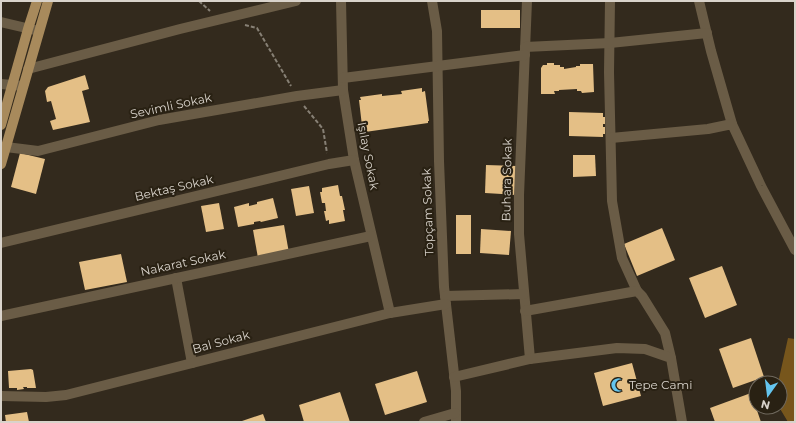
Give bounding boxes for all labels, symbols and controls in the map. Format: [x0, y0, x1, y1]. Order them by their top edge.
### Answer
street label: Sevimli Sokak [129, 89, 214, 121]
street label: Işılay Sokak [355, 121, 383, 192]
street label: Buhara Sokak [498, 138, 515, 222]
street label: Topçam Sokak [418, 167, 437, 256]
street label: Bektaş Sokak [133, 171, 216, 204]
street label: Nakarat Sokak [139, 246, 228, 279]
street label: Bal Sokak [191, 326, 252, 356]
north arrow [748, 375, 788, 415]
mosque icon: Tepe Cami [610, 377, 626, 393]
place label: Tepe Cami [629, 377, 692, 392]
text: N [760, 397, 772, 413]

